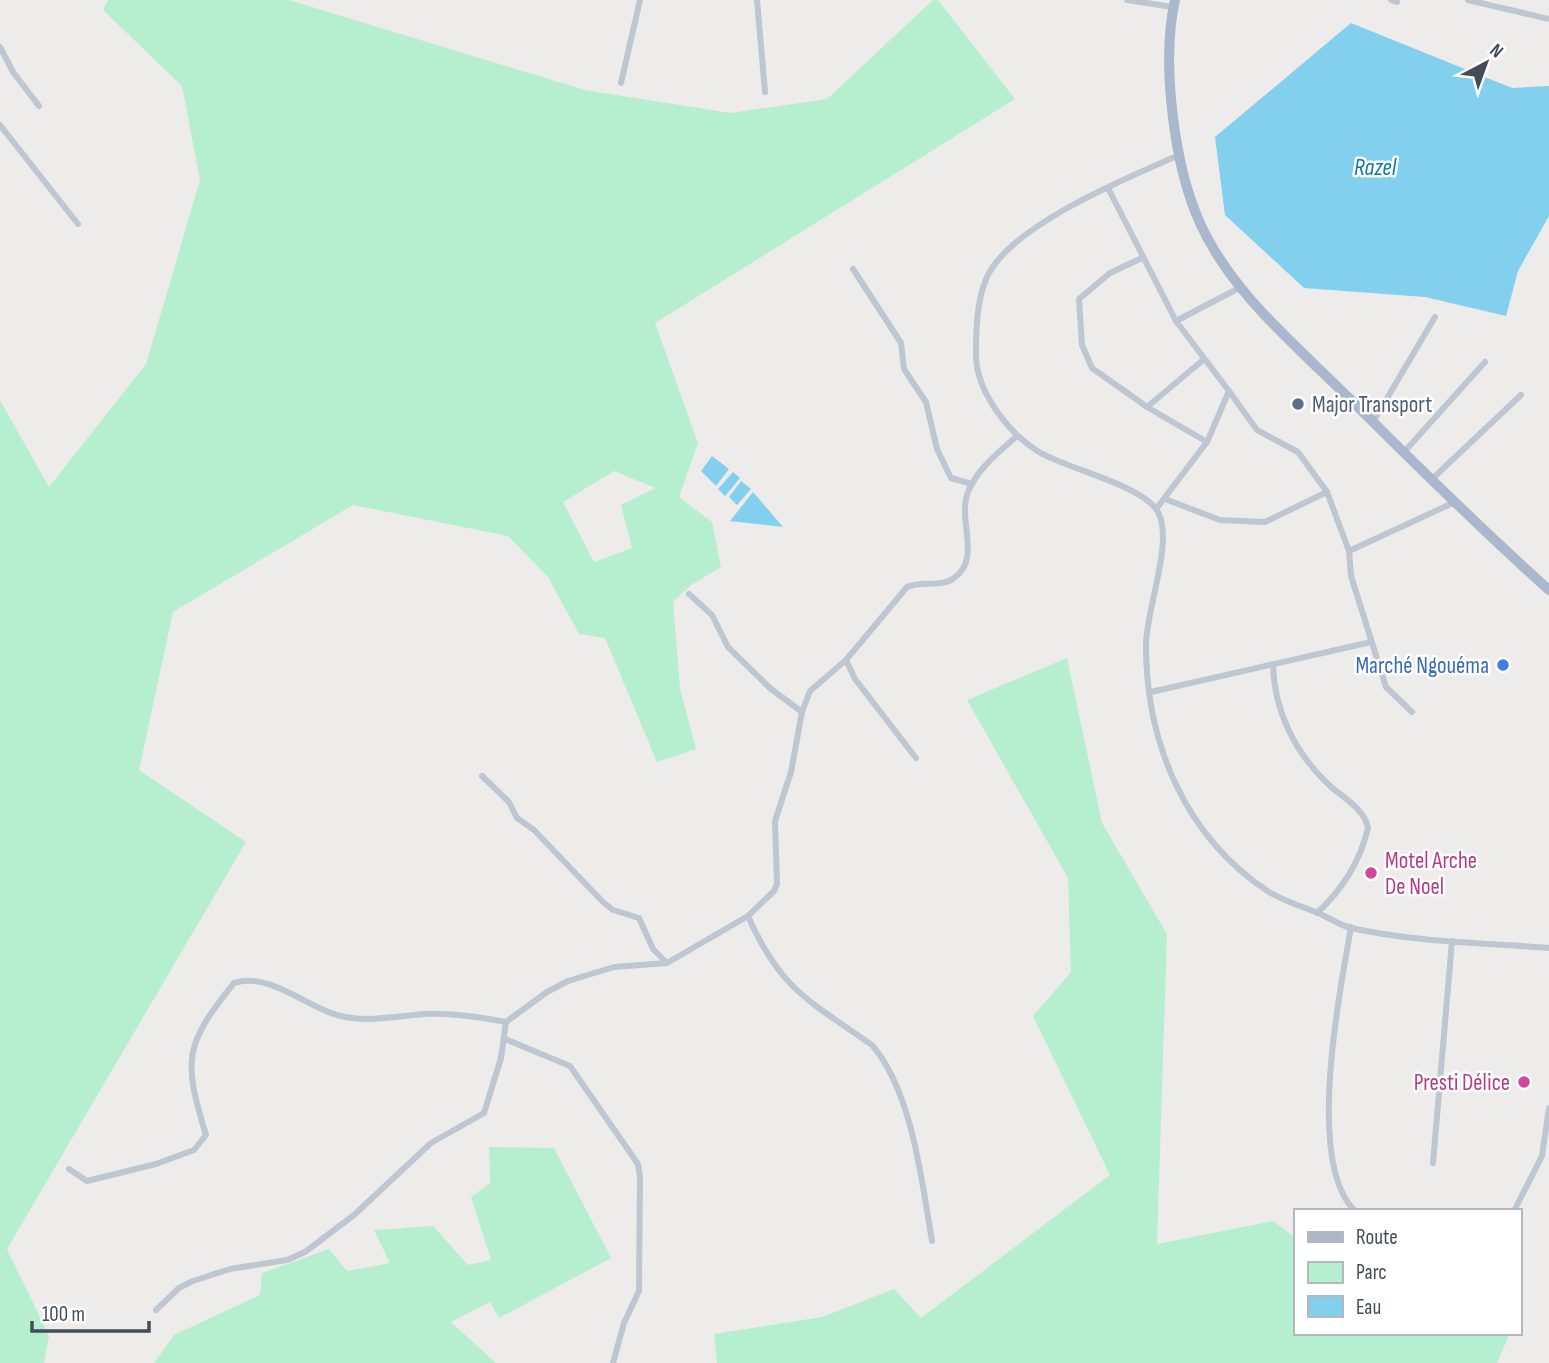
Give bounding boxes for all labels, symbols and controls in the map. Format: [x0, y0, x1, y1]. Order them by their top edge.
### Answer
north arrow [1451, 28, 1521, 98]
text: N [1485, 39, 1508, 63]
water label: Razel [1354, 153, 1397, 182]
place label: Major Transport [1312, 391, 1432, 419]
marker: Major Transport [1290, 396, 1306, 412]
place label: Marché Ngouéma [1355, 652, 1489, 680]
marker: Marché Ngouéma [1495, 657, 1511, 673]
place label: Motel Arche De Noel [1385, 847, 1477, 901]
marker: Motel Arche De Noel [1363, 865, 1379, 881]
place label: Presti Délice [1414, 1069, 1510, 1097]
marker: Presti Délice [1516, 1074, 1532, 1090]
legend [1294, 1209, 1521, 1335]
text: Route [1356, 1225, 1398, 1250]
text: Parc [1356, 1260, 1387, 1285]
scale bar [32, 1290, 149, 1334]
text: Eau [1356, 1295, 1381, 1320]
text: 100 m [42, 1302, 85, 1327]

